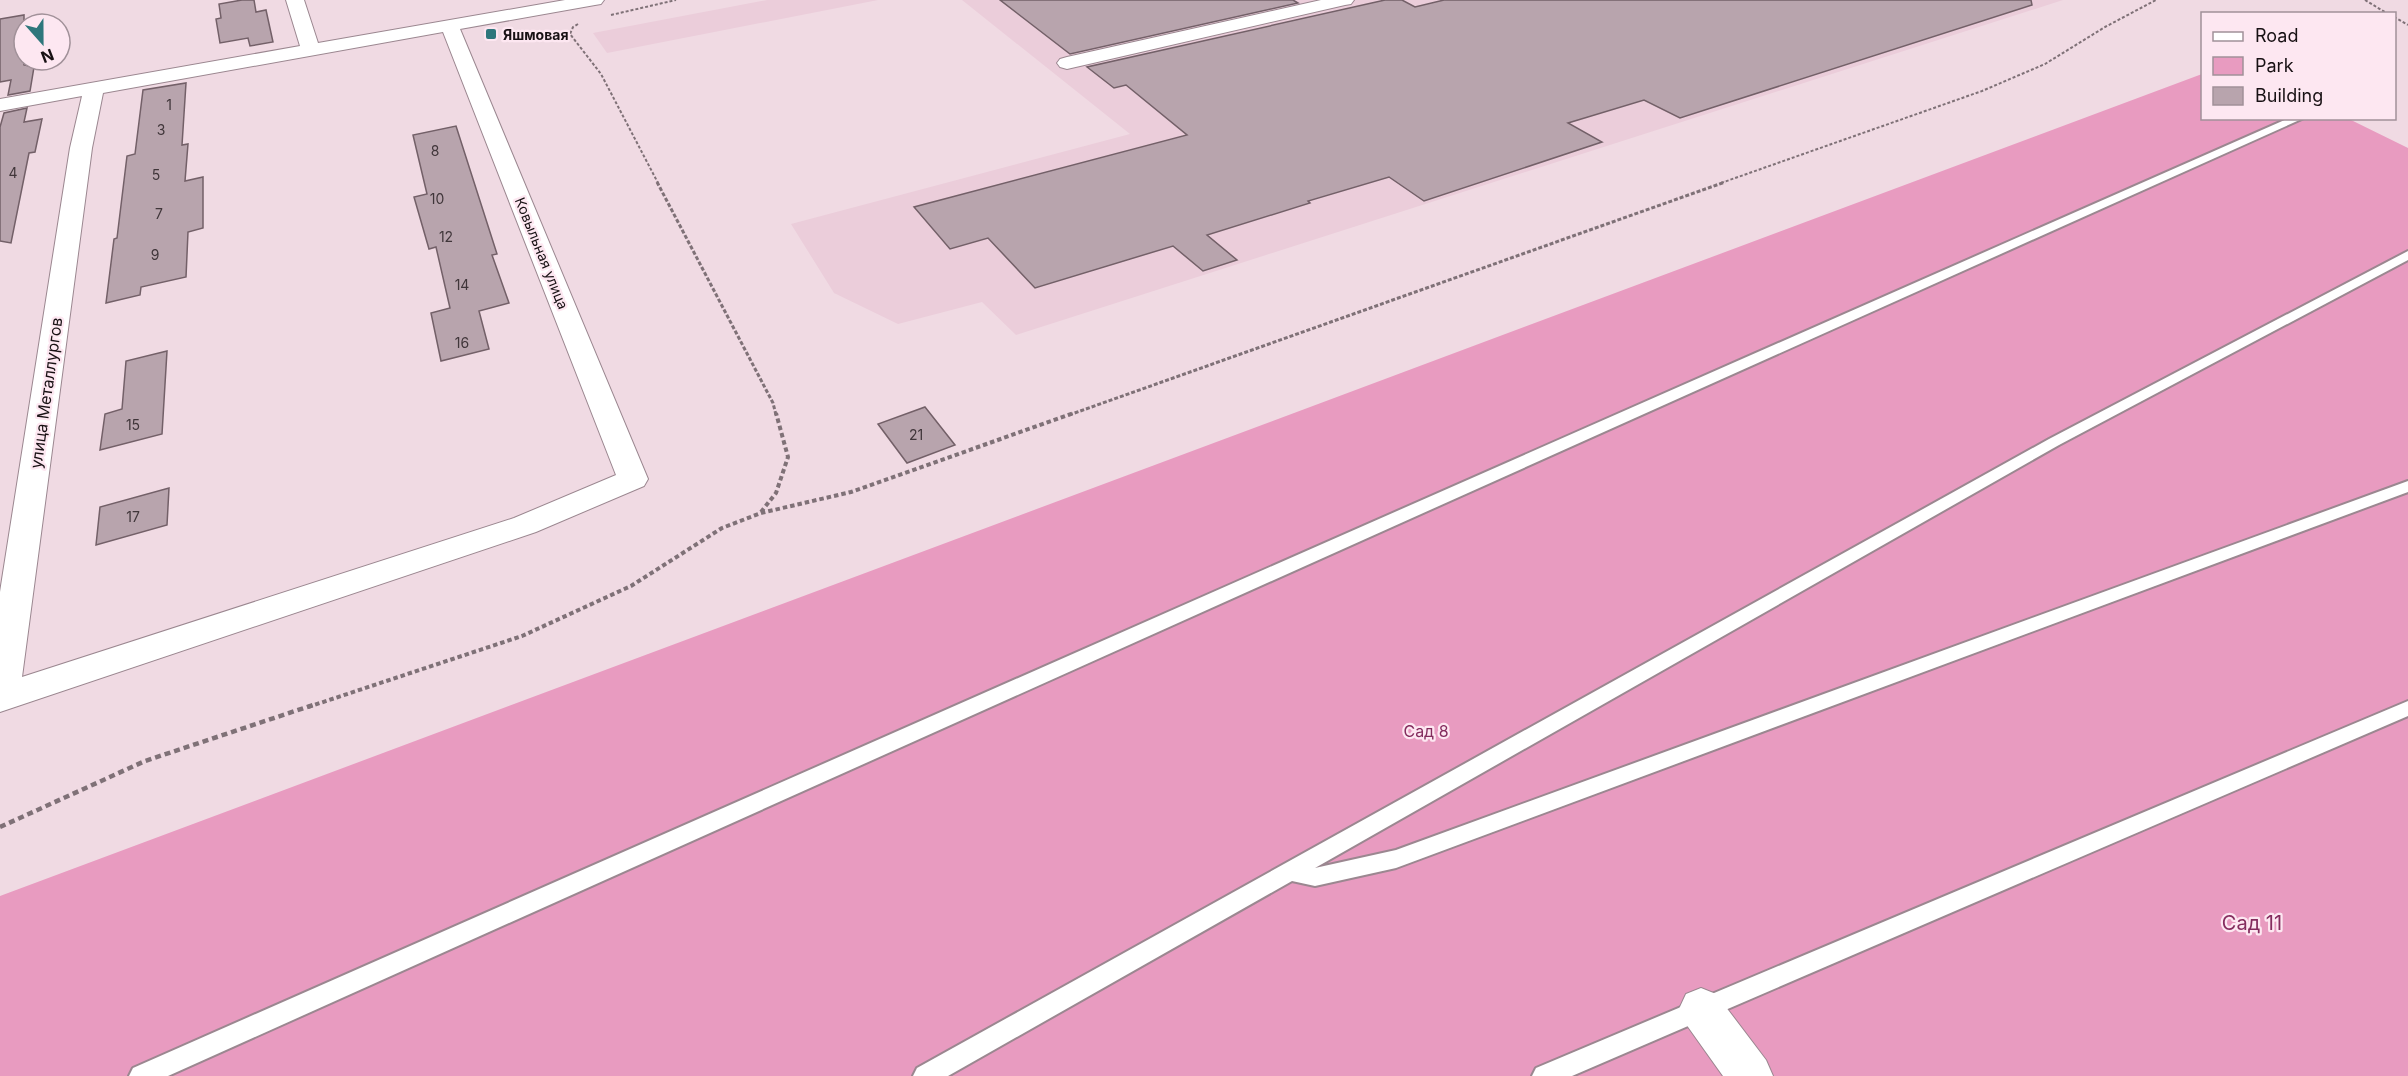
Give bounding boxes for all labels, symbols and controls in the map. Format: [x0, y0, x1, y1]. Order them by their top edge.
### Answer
north arrow [12, 12, 72, 72]
legend [2201, 12, 2396, 120]
text: Road [2255, 25, 2298, 46]
place label: Яшмовая [503, 26, 568, 43]
marker: Яшмовая [484, 27, 498, 41]
text: N [38, 44, 57, 68]
text: Park [2255, 55, 2294, 76]
text: Building [2255, 85, 2323, 106]
house number: 1 [166, 96, 172, 113]
house number: 3 [157, 121, 165, 138]
house number: 8 [431, 142, 439, 159]
house number: 4 [8, 164, 18, 181]
house number: 5 [152, 166, 160, 183]
house number: 10 [430, 190, 444, 207]
street label: Ковыльная улица [512, 195, 572, 311]
house number: 7 [155, 205, 163, 222]
house number: 12 [439, 228, 453, 245]
house number: 9 [151, 246, 159, 263]
house number: 14 [455, 276, 469, 293]
street label: улица Металлургов [25, 316, 67, 470]
house number: 16 [455, 334, 469, 351]
house number: 15 [126, 416, 140, 433]
house number: 21 [909, 426, 923, 443]
house number: 17 [126, 508, 140, 525]
park label: Сад 8 [1403, 721, 1449, 741]
park label: Сад 11 [2222, 911, 2282, 935]

